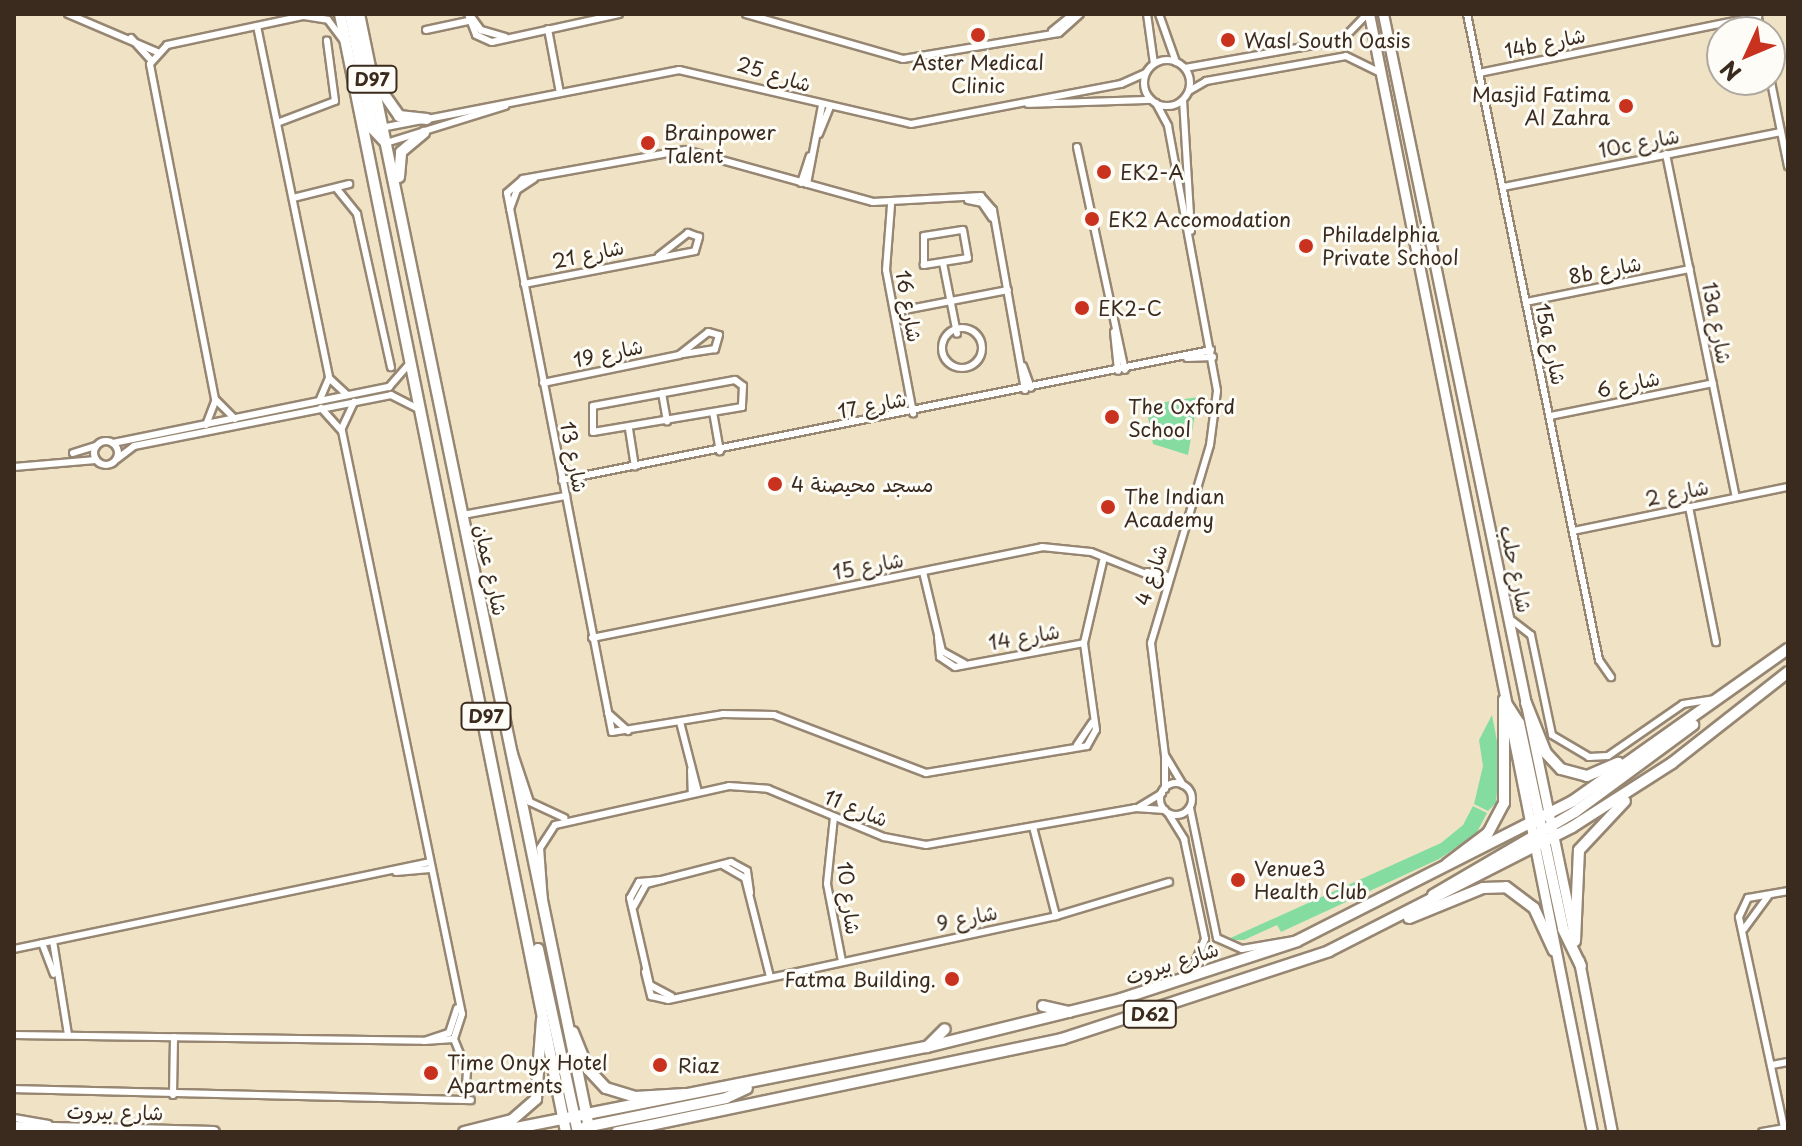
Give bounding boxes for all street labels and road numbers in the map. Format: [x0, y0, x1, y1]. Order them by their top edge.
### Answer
street label: 14b شارع [1502, 23, 1588, 63]
street label: شارع 25 [734, 51, 814, 97]
road number: D97 [346, 65, 398, 93]
street label: 10c شارع [1596, 123, 1682, 163]
street label: شارع 21 [550, 235, 626, 273]
street label: 8b شارع [1566, 251, 1644, 289]
street label: شارع 16 [891, 268, 927, 344]
street label: 13a شارع [1697, 279, 1737, 367]
street label: 15a شارع [1531, 300, 1571, 388]
street label: شارع 19 [571, 334, 645, 372]
street label: شارع 6 [1594, 366, 1662, 402]
street label: شارع 17 [836, 387, 908, 423]
street label: شارع 13 [555, 419, 593, 495]
street label: شارع 2 [1643, 475, 1711, 511]
street label: شارع عمان [470, 522, 512, 618]
street label: شارع حلب [1495, 523, 1537, 615]
street label: شارع 4 [1130, 541, 1172, 609]
street label: شارع 15 [831, 547, 905, 585]
street label: شارع 14 [986, 619, 1062, 655]
road number: D97 [460, 702, 512, 730]
street label: شارع 11 [821, 784, 891, 832]
street label: شارع 10 [833, 860, 865, 936]
street label: شارع 9 [934, 900, 1000, 936]
street label: شارع بيروت [1122, 937, 1222, 989]
road number: D62 [1122, 1000, 1178, 1028]
street label: شارع بيروت [66, 1099, 164, 1125]

